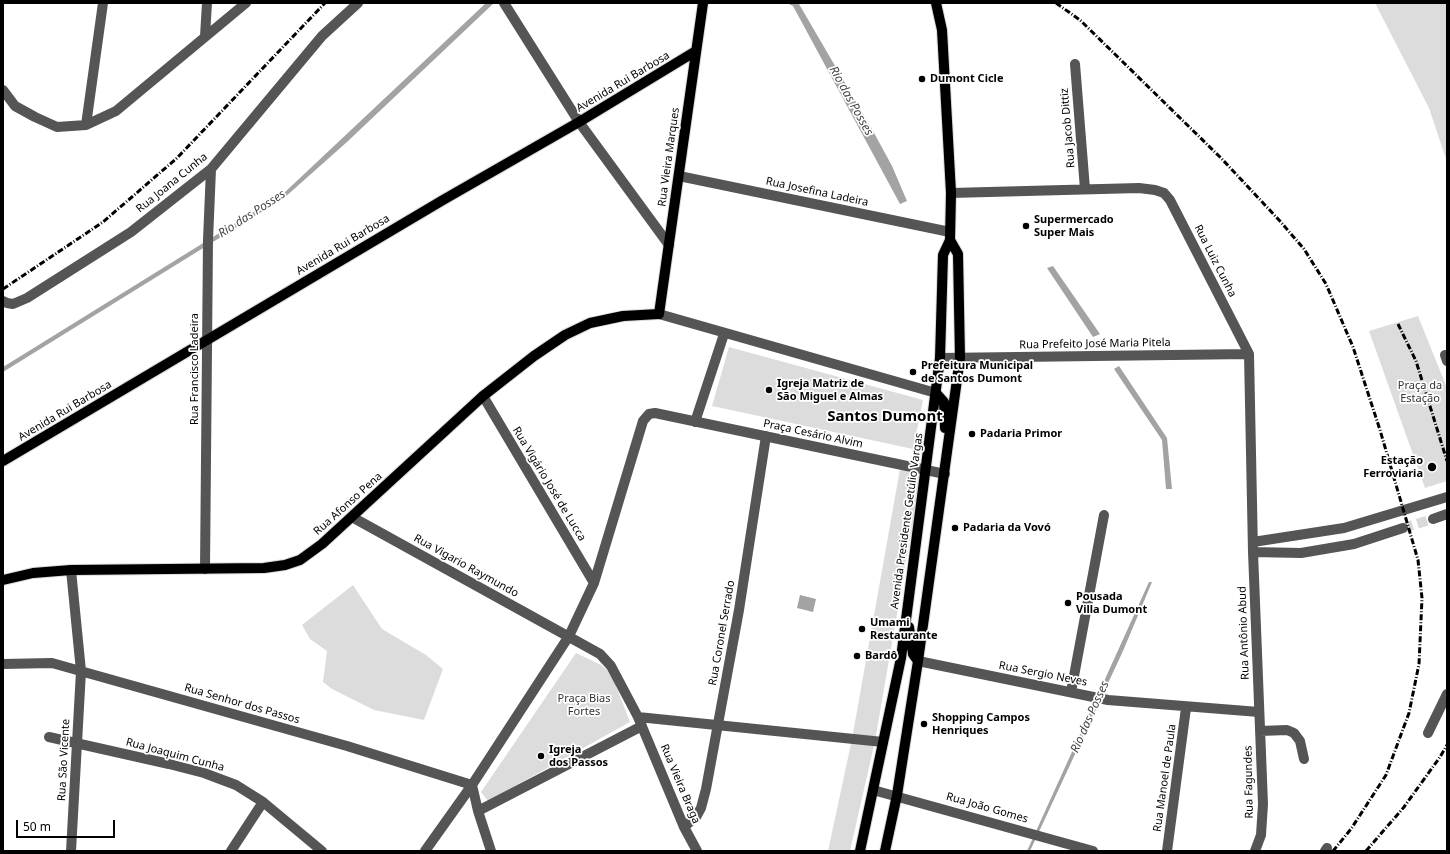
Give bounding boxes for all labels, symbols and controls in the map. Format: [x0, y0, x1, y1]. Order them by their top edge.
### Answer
street label: Avenida Rui Barbosa [574, 49, 672, 115]
water label: Rio das Posses [826, 64, 876, 138]
place label: Dumont Cicle [930, 72, 1003, 86]
marker: Dumont Cicle [917, 74, 927, 84]
street label: Rua Jacob Dittiz [1058, 87, 1078, 169]
street label: Rua Vieira Marques [656, 107, 682, 207]
street label: Rua Joana Cunha [134, 150, 210, 216]
street label: Rua Josefina Ladeira [765, 175, 869, 209]
water label: Rio das Posses [216, 187, 288, 241]
street label: Avenida Rui Barbosa [294, 212, 392, 278]
place label: Supermercado Super Mais [1034, 213, 1114, 239]
marker: Supermercado Super Mais [1021, 221, 1031, 231]
street label: Rua Luiz Cunha [1191, 223, 1239, 299]
street label: Rua Francisco Ladeira [188, 313, 202, 425]
street label: Rua Prefeito José Maria Pitela [1019, 336, 1171, 352]
place label: Prefeitura Municipal de Santos Dumont [921, 359, 1033, 385]
marker: Prefeitura Municipal de Santos Dumont [908, 367, 918, 377]
place label: Igreja Matriz de São Miguel e Almas [777, 377, 883, 403]
street label: Avenida Rui Barbosa [16, 378, 114, 444]
park label: Praça da Estação [1398, 379, 1442, 405]
marker: Igreja Matriz de São Miguel e Almas [764, 385, 774, 395]
district label: Santos Dumont [827, 408, 943, 426]
street label: Praça Cesário Alvim [762, 417, 864, 451]
street label: Rua Vigário José de Lucca [510, 424, 588, 544]
place label: Padaria Primor [980, 427, 1062, 441]
marker: Padaria Primor [967, 429, 977, 439]
street label: Avenida Presidente Getúlio Vargas [888, 432, 926, 610]
place label: Estação Ferroviaria [1363, 454, 1423, 480]
marker: Estação Ferroviaria [1426, 461, 1438, 473]
street label: Rua Afonso Pena [311, 470, 385, 538]
place label: Padaria da Vovó [963, 521, 1051, 535]
marker: Padaria da Vovó [950, 523, 960, 533]
street label: Rua Vigario Raymundo [411, 532, 521, 600]
street label: Rua Coronel Serrado [706, 579, 738, 687]
street label: Rua Antônio Abud [1236, 586, 1252, 680]
place label: Pousada Villa Dumont [1076, 590, 1147, 616]
marker: Pousada Villa Dumont [1063, 598, 1073, 608]
place label: Umami Restaurante [870, 616, 938, 642]
marker: Umami Restaurante [857, 624, 867, 634]
place label: Bardô [865, 649, 897, 663]
marker: Bardô [852, 651, 862, 661]
street label: Rua Sergio Neves [998, 659, 1088, 689]
water label: Rio das Posses [1068, 679, 1112, 755]
street label: Rua Senhor dos Passos [183, 681, 301, 727]
park label: Praça Bias Fortes [558, 692, 610, 718]
place label: Shopping Campos Henriques [932, 711, 1030, 737]
street label: Rua São Vicente [55, 719, 73, 801]
marker: Shopping Campos Henriques [919, 719, 929, 729]
street label: Rua Manoel de Paula [1151, 723, 1179, 833]
street label: Rua Joaquim Cunha [124, 735, 226, 775]
street label: Rua Vieira Braga [657, 742, 703, 826]
place label: Igreja dos Passos [549, 743, 608, 769]
street label: Rua Fagundes [1242, 745, 1256, 819]
marker: Igreja dos Passos [536, 751, 546, 761]
street label: Rua João Gomes [945, 790, 1029, 826]
scale bar [18, 812, 117, 838]
text: 50 m [23, 818, 51, 835]

